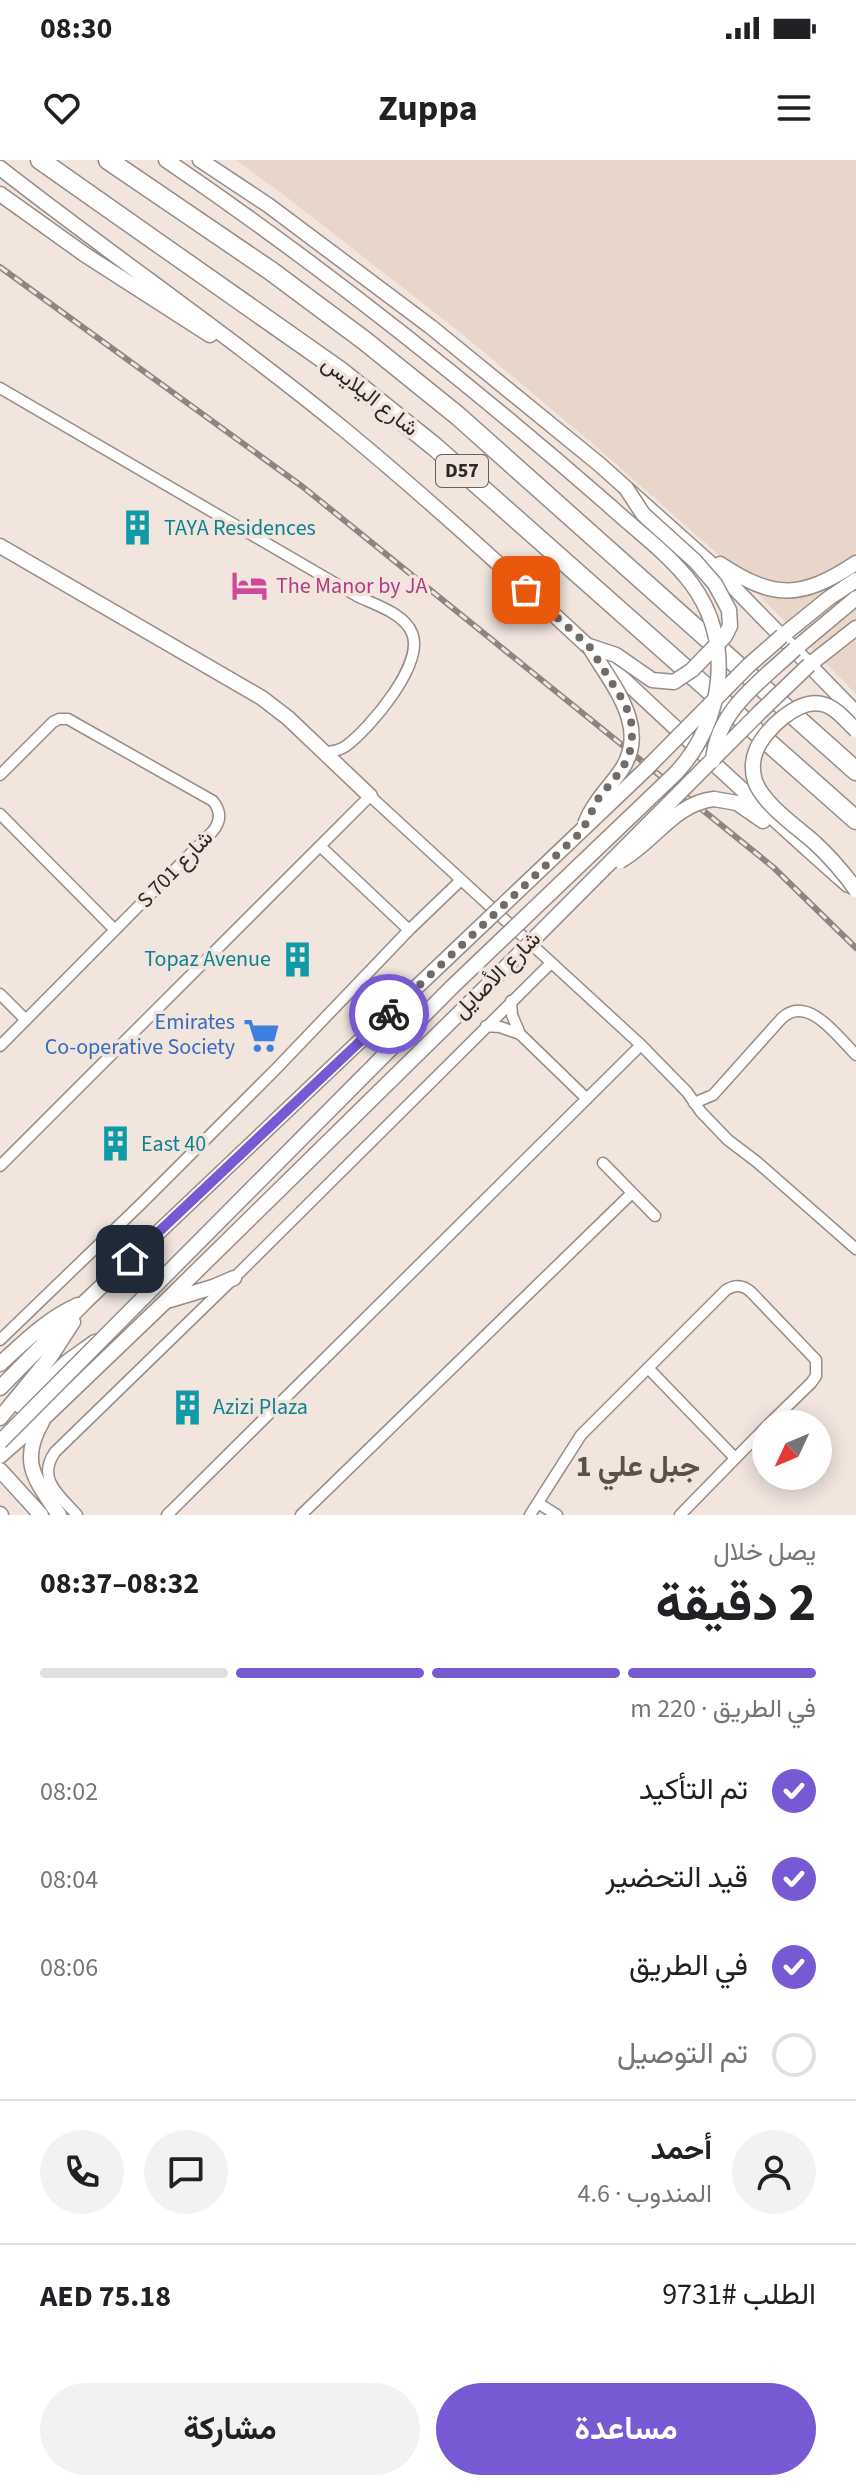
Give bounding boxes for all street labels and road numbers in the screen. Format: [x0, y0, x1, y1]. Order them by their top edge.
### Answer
street label: شارع اليلايس [315, 348, 425, 444]
road number: D57 [436, 455, 488, 487]
street label: S 701 شارع [130, 823, 220, 915]
street label: شارع الأصايل [446, 924, 548, 1026]

